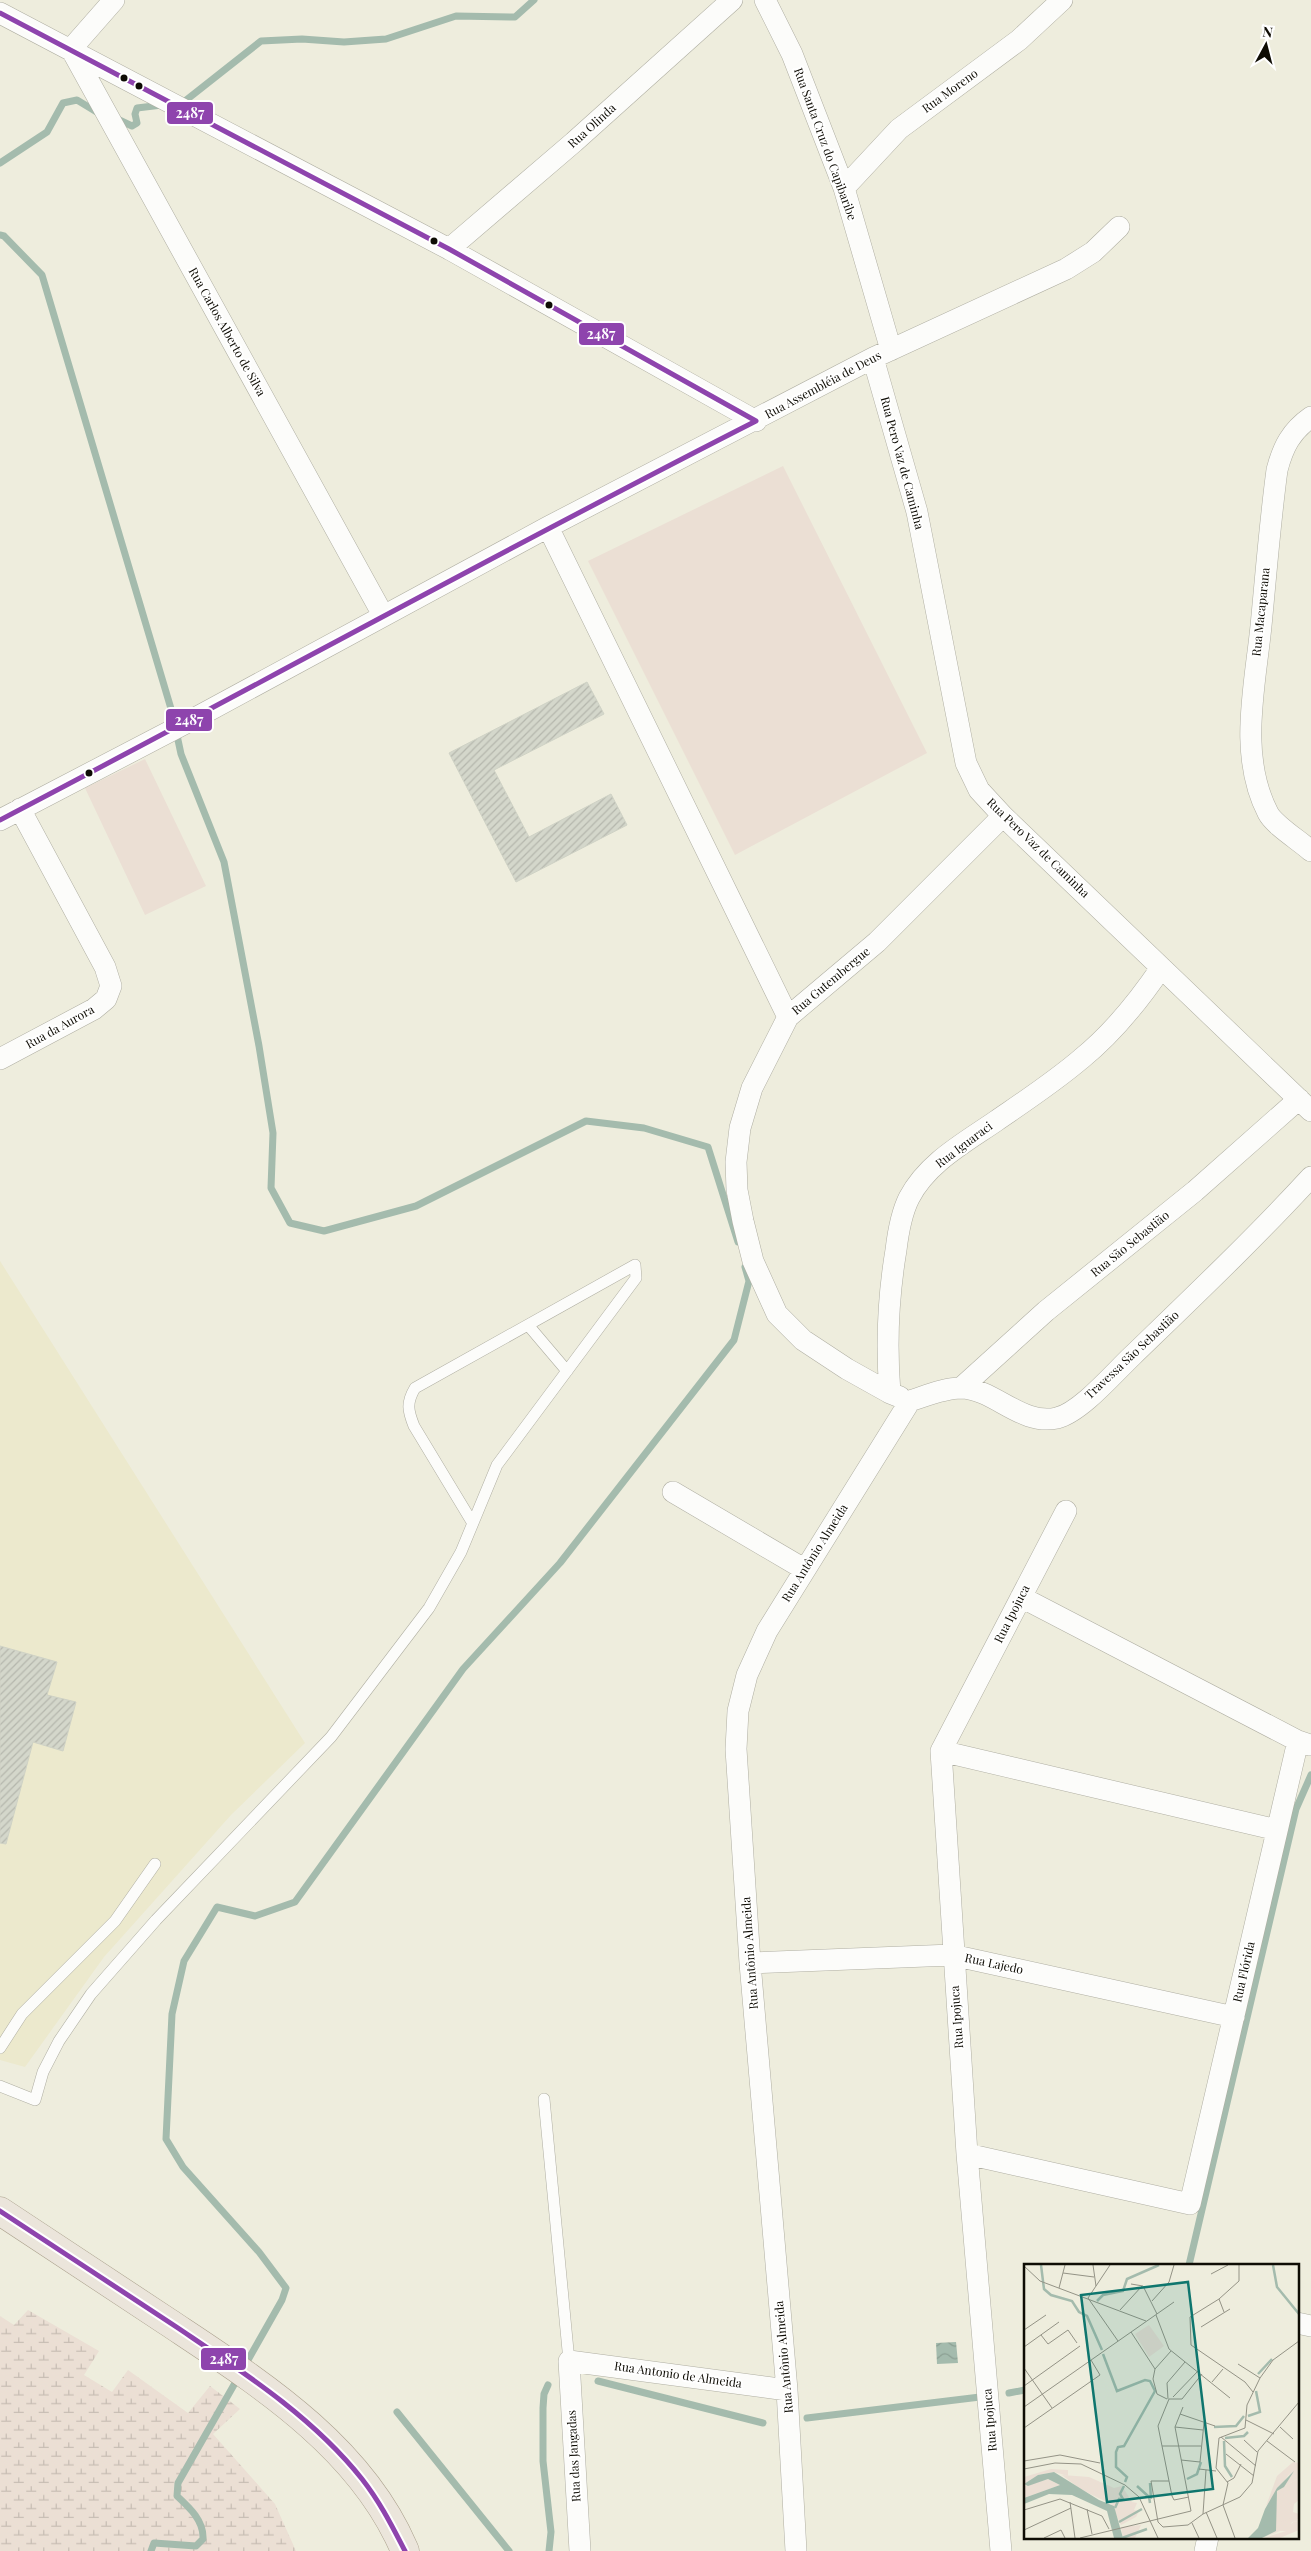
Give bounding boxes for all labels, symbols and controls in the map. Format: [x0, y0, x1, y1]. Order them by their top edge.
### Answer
north arrow [1241, 20, 1291, 70]
text: N [1261, 22, 1274, 42]
street label: Rua Moreno [918, 64, 981, 116]
street label: Rua Santa Cruz do Capibaribe [791, 65, 861, 222]
unlabelled marker [119, 73, 129, 83]
unlabelled marker [134, 81, 144, 91]
street label: Rua Olinda [564, 99, 619, 151]
line badge: 2487 [166, 101, 214, 125]
text: 2487 [176, 103, 205, 122]
unlabelled marker [429, 236, 439, 246]
street label: Rua Carlos Alberto de Silva [186, 264, 270, 399]
unlabelled marker [544, 300, 554, 310]
line badge: 2487 [578, 322, 625, 346]
text: 2487 [587, 324, 616, 343]
street label: Rua Assembléia de Deus [762, 347, 884, 422]
street label: Rua Pero Vaz de Caminha [878, 395, 928, 531]
street label: Rua Macaparana [1247, 567, 1273, 657]
line badge: 2487 [165, 708, 213, 732]
text: 2487 [175, 710, 204, 729]
unlabelled marker [84, 768, 94, 778]
street label: Rua Pero Vaz de Caminha [984, 794, 1094, 901]
street label: Rua Gutembergue [788, 943, 873, 1018]
street label: Rua da Aurora [22, 1001, 97, 1052]
street label: Rua Iguaraci [932, 1117, 996, 1171]
street label: Rua São Sebastião [1087, 1206, 1172, 1280]
street label: Travessa São Sebastião [1081, 1306, 1182, 1402]
street label: Rua Antônio Almeida [777, 1500, 851, 1605]
street label: Rua Ipojuca [990, 1582, 1033, 1645]
street label: Rua Antônio Almeida [737, 1896, 761, 2010]
street label: Rua Flórida [1228, 1940, 1258, 2004]
street label: Rua Lajedo [963, 1949, 1025, 1977]
street label: Rua Ipojuca [946, 1985, 966, 2049]
inset map [1024, 2264, 1298, 2538]
street label: Rua Antônio Almeida [770, 2300, 796, 2414]
line badge: 2487 [200, 2347, 247, 2371]
text: 2487 [210, 2349, 239, 2368]
street label: Rua Antonio de Almeida [613, 2357, 743, 2391]
street label: Rua Ipojuca [978, 2388, 1000, 2452]
street label: Rua das Jangadas [563, 2410, 583, 2502]

